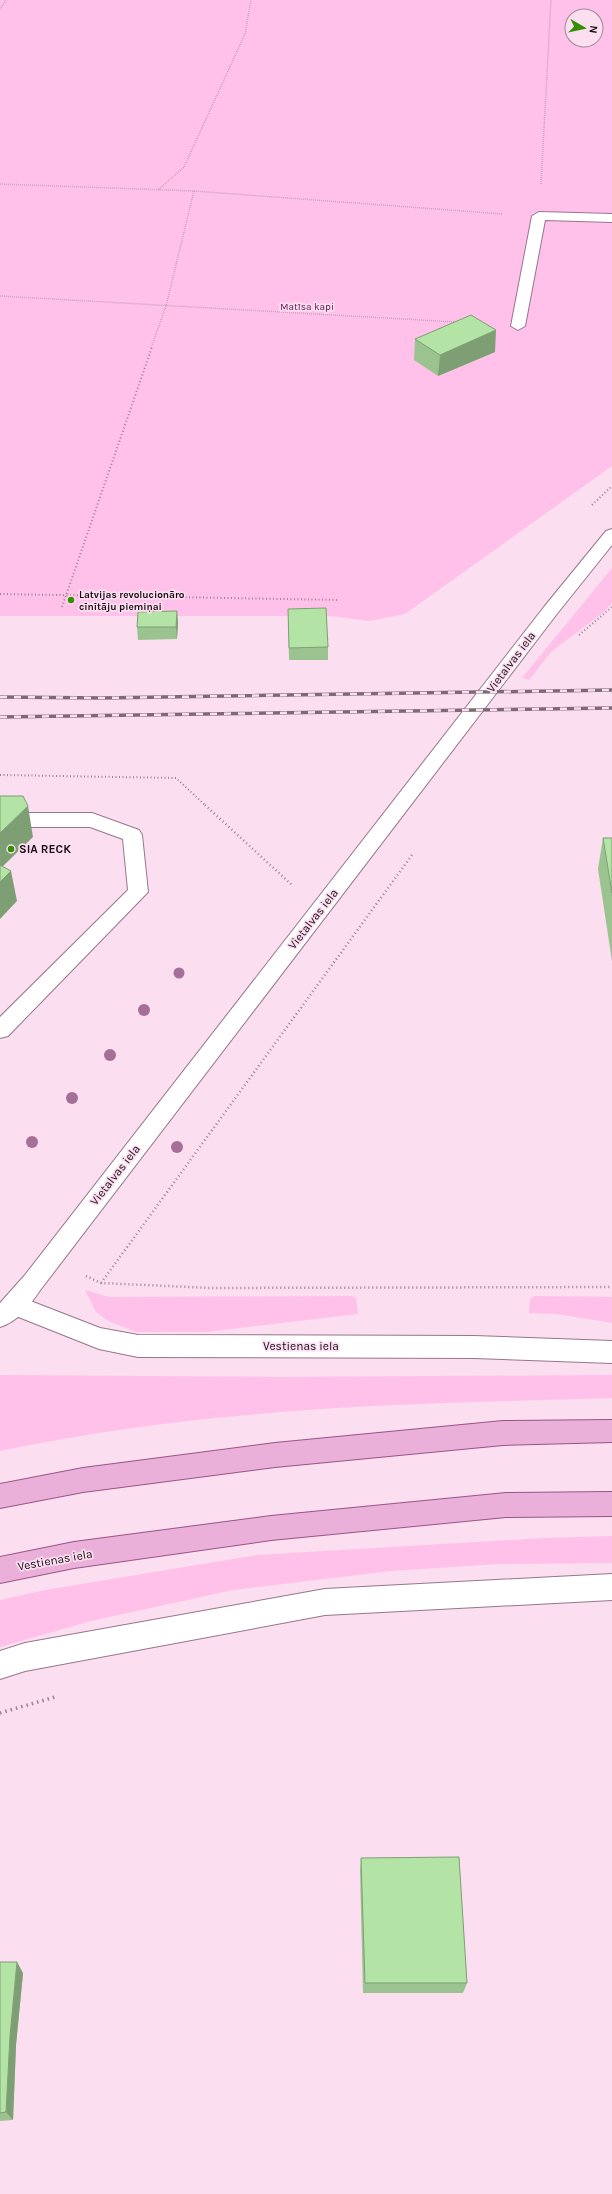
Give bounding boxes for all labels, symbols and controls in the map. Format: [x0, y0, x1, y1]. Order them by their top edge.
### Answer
north arrow [564, 8, 604, 48]
text: N [586, 25, 600, 34]
park label: Matīsa kapi [280, 301, 334, 313]
place label: Latvijas revolucionāro cīnītāju piemiņai [79, 589, 185, 613]
marker: Latvijas revolucionāro cīnītāju piemiņai [66, 595, 76, 605]
street label: Vietalvas iela [484, 629, 538, 695]
place label: SIA RECK [19, 842, 71, 856]
marker: SIA RECK [6, 844, 16, 854]
street label: Vietalvas iela [285, 886, 341, 952]
street label: Vietalvas iela [87, 1142, 143, 1208]
street label: Vestienas iela [263, 1339, 339, 1353]
street label: Vestienas iela [16, 1547, 94, 1573]

